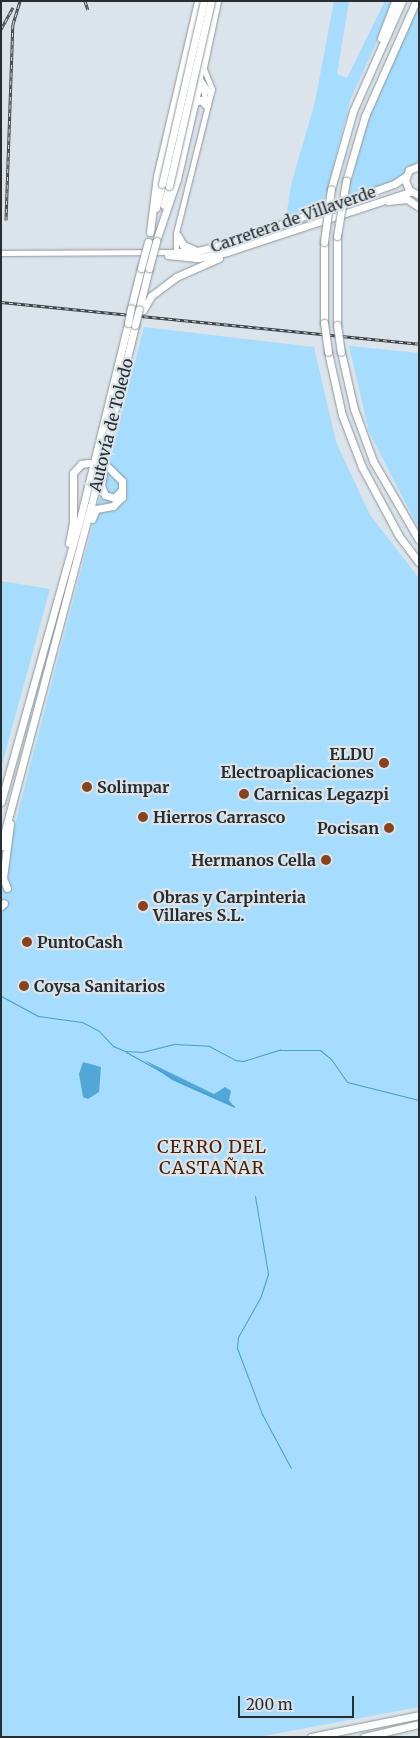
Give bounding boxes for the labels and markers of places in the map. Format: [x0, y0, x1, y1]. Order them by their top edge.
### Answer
place label: ELDU Electroaplicaciones [221, 744, 374, 782]
marker: ELDU Electroaplicaciones [378, 757, 390, 769]
place label: Solimpar [97, 777, 169, 797]
marker: Solimpar [81, 781, 93, 793]
place label: Carnicas Legazpi [254, 784, 389, 804]
marker: Carnicas Legazpi [238, 788, 250, 800]
place label: Hierros Carrasco [153, 807, 285, 827]
marker: Hierros Carrasco [137, 811, 149, 823]
place label: Pocisan [317, 818, 379, 838]
marker: Pocisan [383, 822, 395, 834]
place label: Hermanos Cella [191, 850, 316, 870]
marker: Hermanos Cella [320, 854, 332, 866]
place label: Obras y Carpinteria Villares S.L. [153, 887, 306, 925]
marker: Obras y Carpinteria Villares S.L. [137, 900, 149, 912]
place label: PuntoCash [37, 932, 123, 952]
marker: PuntoCash [21, 936, 33, 948]
place label: Coysa Sanitarios [34, 976, 165, 996]
marker: Coysa Sanitarios [18, 980, 30, 992]

